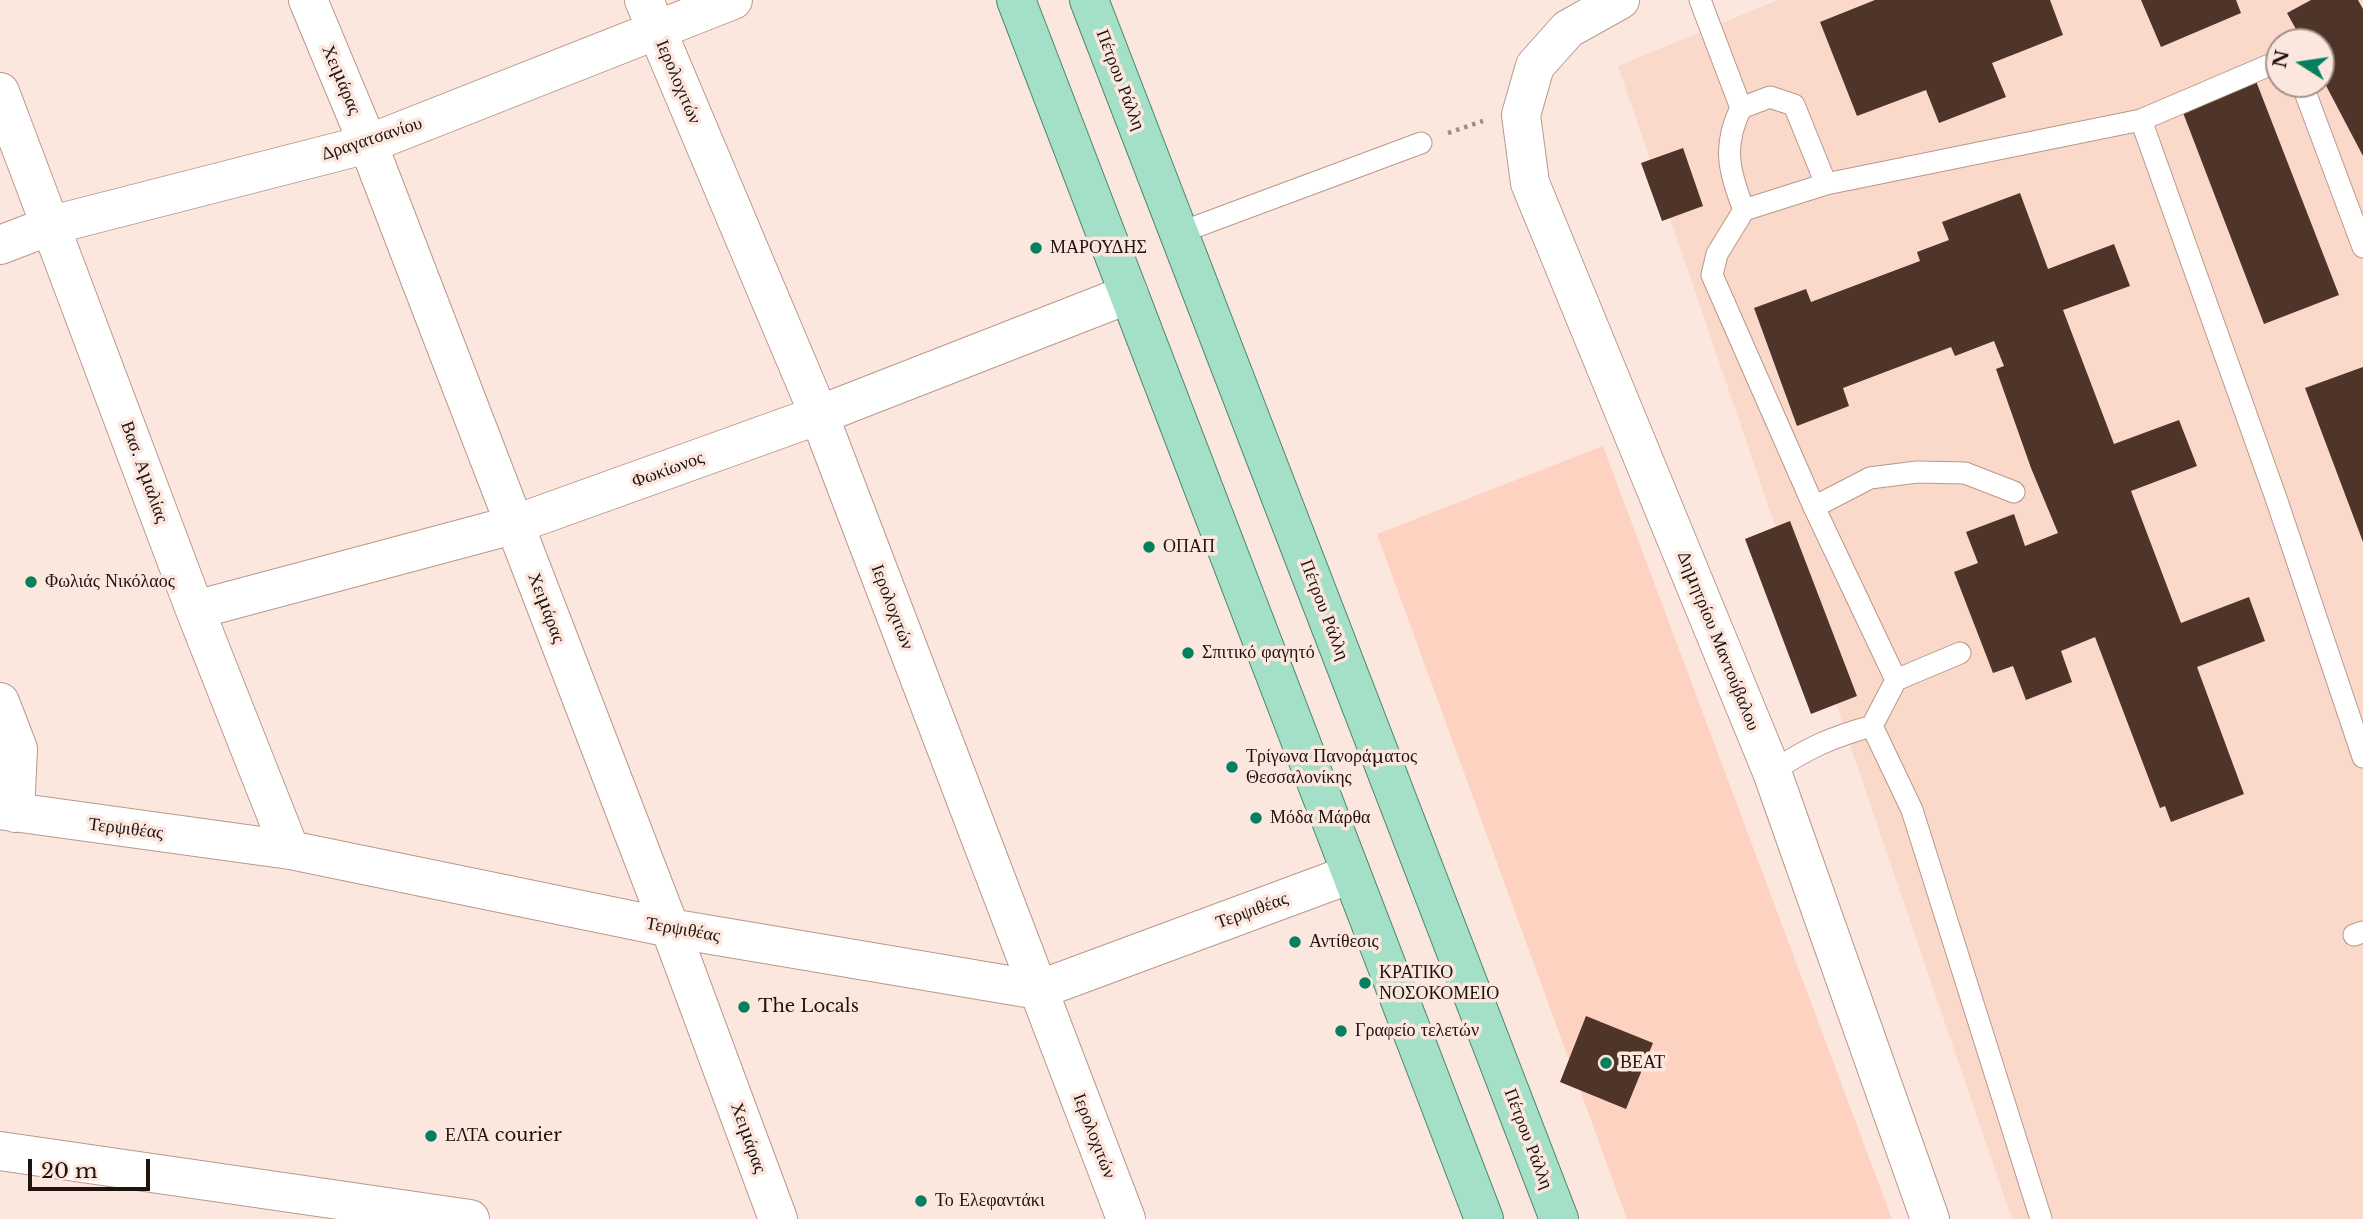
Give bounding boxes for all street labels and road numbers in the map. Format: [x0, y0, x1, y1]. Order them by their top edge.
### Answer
street label: Πέτρου Ράλλη [1091, 27, 1149, 133]
street label: Ιερολοχιτών [651, 37, 705, 127]
street label: Χειμάρας [317, 42, 365, 118]
street label: Δραγατσανίου [319, 113, 425, 165]
street label: Βασ. Αμαλίας [116, 418, 172, 526]
street label: Φωκίωνος [629, 447, 707, 493]
street label: Δημητρίου Μαντούβαλου [1672, 548, 1764, 734]
street label: Πέτρου Ράλλη [1295, 557, 1353, 663]
street label: Ιερολοχιτών [866, 561, 918, 653]
street label: Χειμάρας [523, 570, 569, 646]
street label: Τερψιθέας [87, 814, 165, 844]
street label: Τερψιθέας [1213, 888, 1291, 934]
street label: Τερψιθέας [644, 913, 722, 947]
street label: Πέτρου Ράλλη [1499, 1086, 1557, 1192]
street label: Ιερολοχιτών [1068, 1090, 1120, 1182]
street label: Χειμάρας [725, 1100, 771, 1176]

